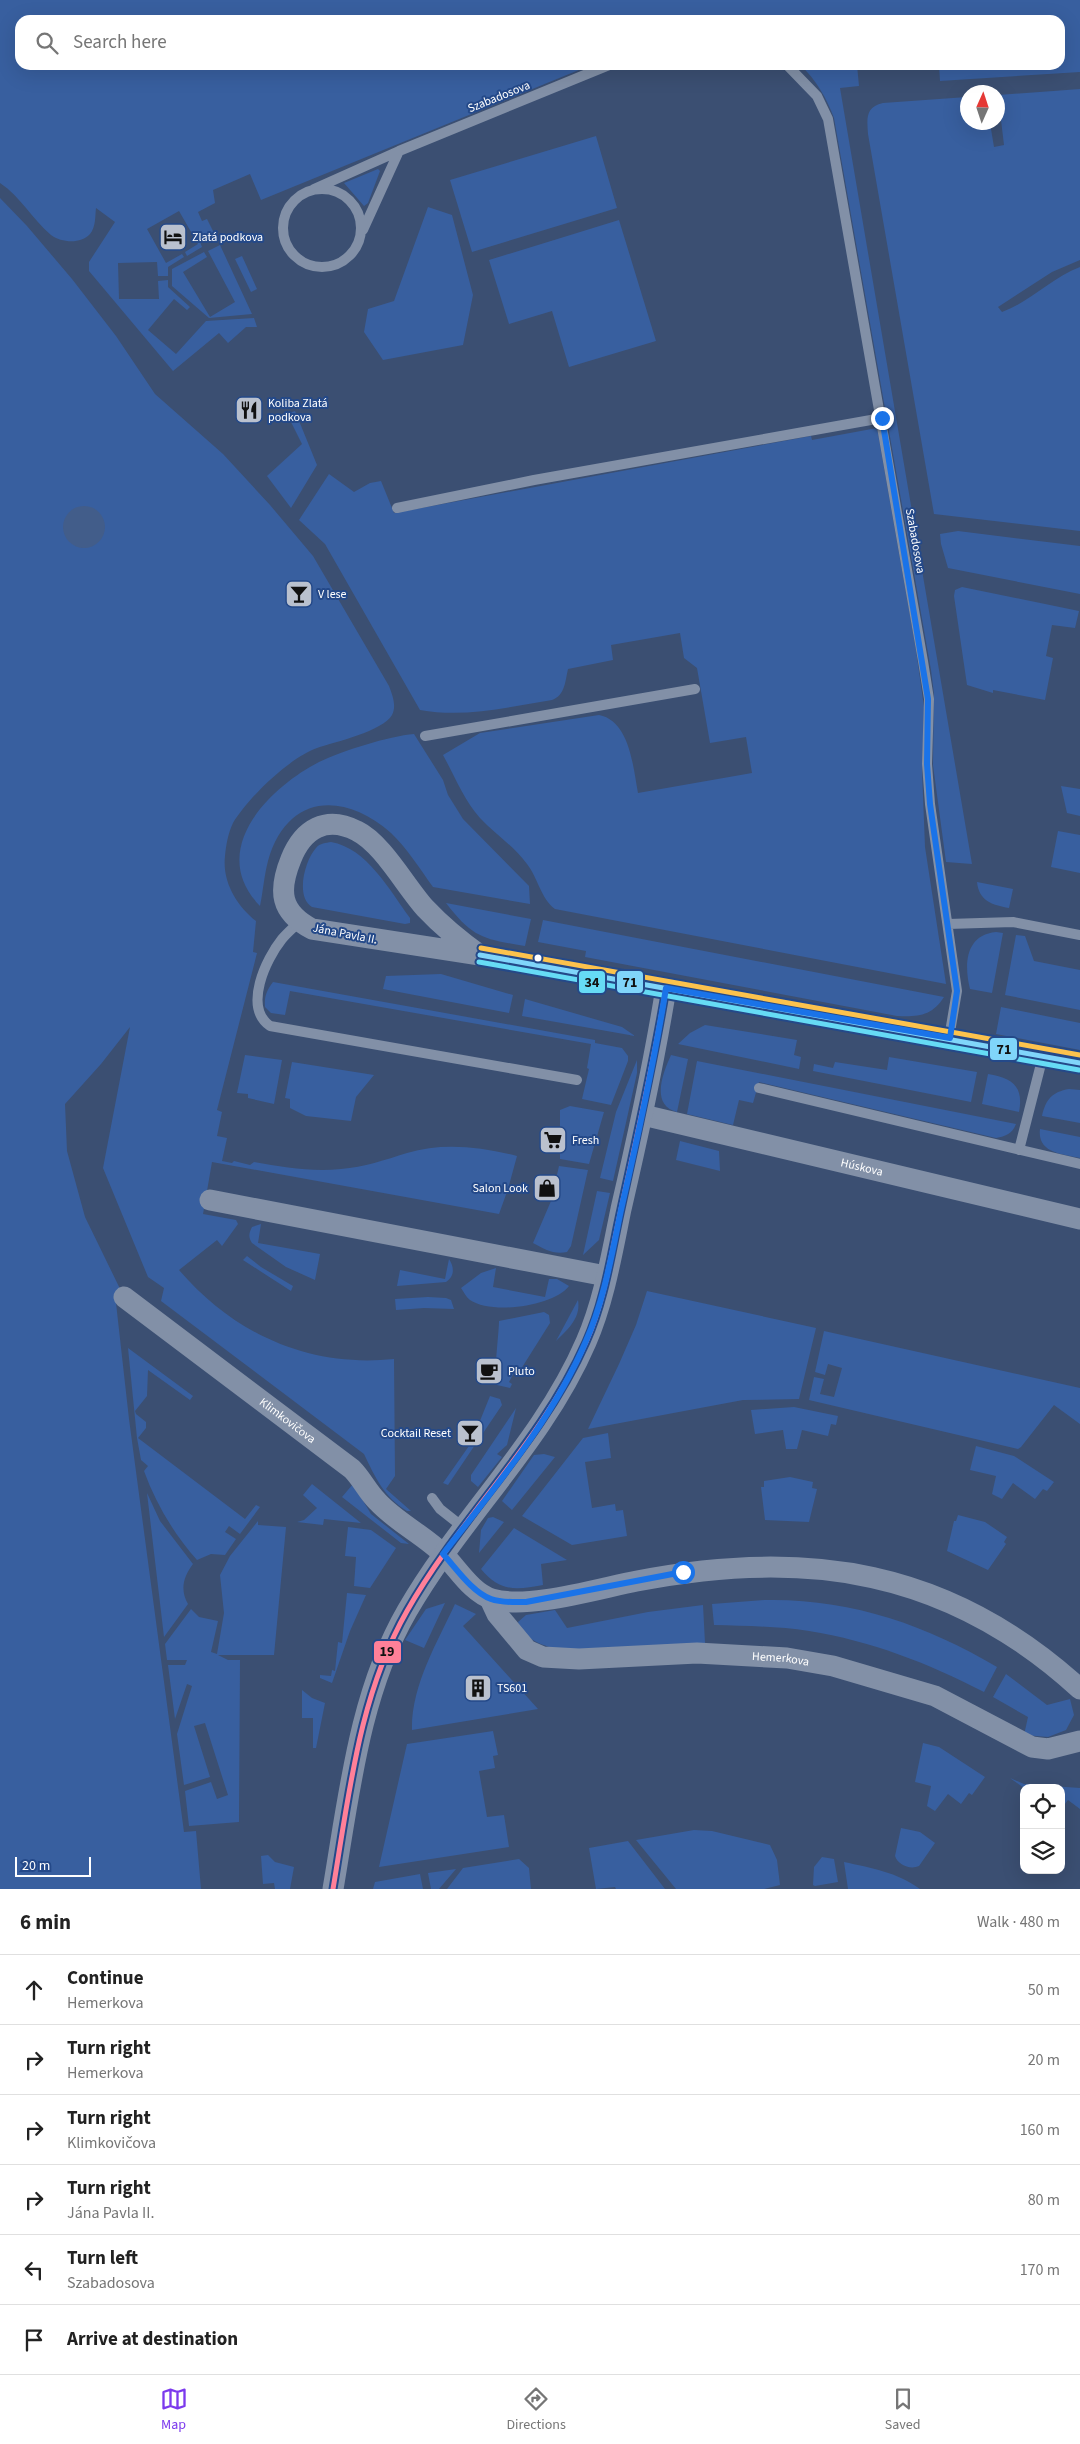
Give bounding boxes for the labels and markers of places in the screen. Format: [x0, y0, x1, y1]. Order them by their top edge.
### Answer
hotel icon: Zlatá podkova [158, 222, 188, 252]
place label: Zlatá podkova [192, 229, 263, 246]
restaurant icon: Koliba Zlatá podkova [234, 395, 264, 425]
place label: Koliba Zlatá podkova [268, 395, 328, 426]
bar icon: V lese [284, 579, 314, 609]
place label: V lese [318, 586, 347, 603]
unlabelled marker [533, 953, 543, 963]
supermarket icon: Fresh [538, 1125, 568, 1155]
place label: Fresh [572, 1132, 599, 1149]
shop icon: Salon Look [532, 1173, 562, 1203]
place label: Salon Look [472, 1180, 528, 1197]
cafe icon: Pluto [474, 1356, 504, 1386]
place label: Pluto [508, 1363, 535, 1380]
bar icon: Cocktail Reset [455, 1418, 485, 1448]
place label: Cocktail Reset [381, 1425, 451, 1442]
building icon: TS601 [463, 1673, 493, 1703]
place label: TS601 [497, 1680, 527, 1697]

